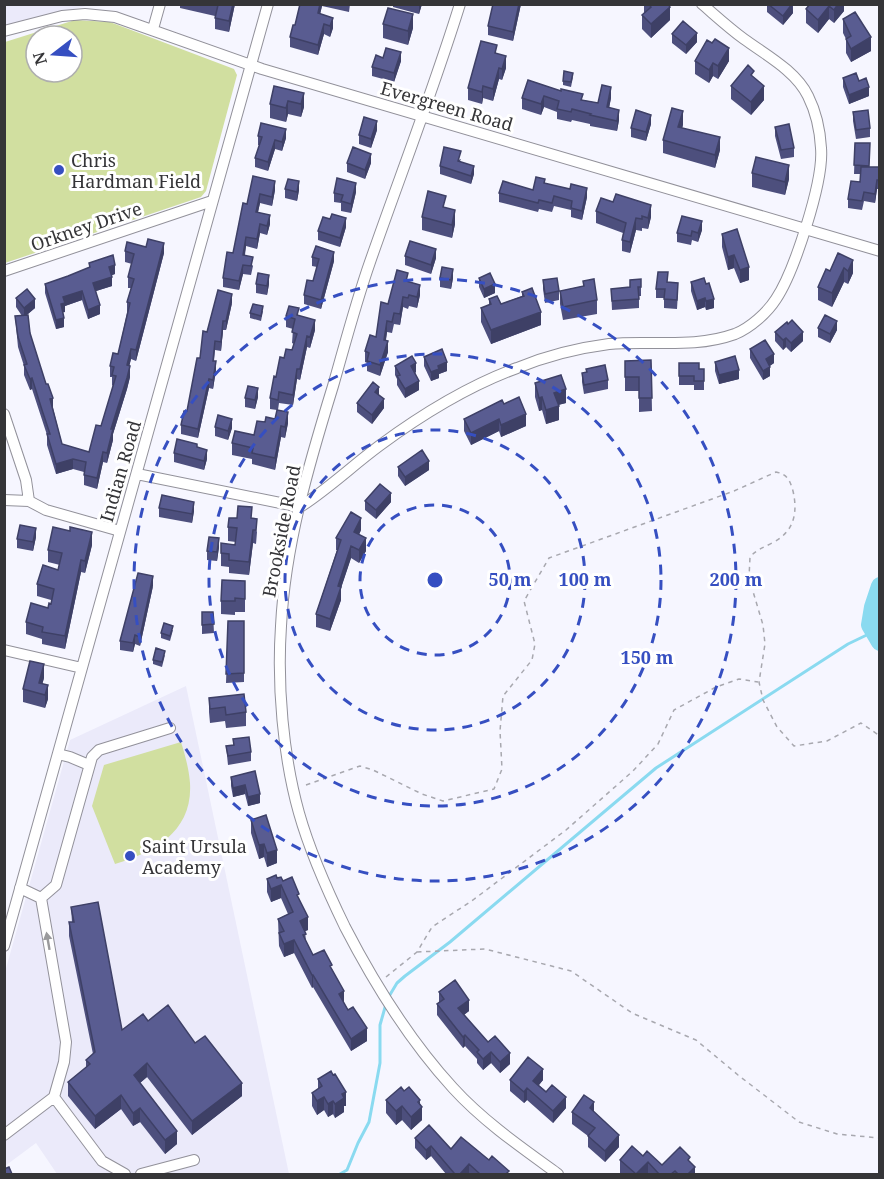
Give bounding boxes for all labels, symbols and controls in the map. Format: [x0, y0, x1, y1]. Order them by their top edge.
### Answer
north arrow [24, 24, 84, 84]
text: N [27, 49, 52, 68]
street label: Evergreen Road [378, 76, 516, 136]
place label: Chris Hardman Field [71, 148, 201, 193]
marker: Chris Hardman Field [52, 163, 66, 177]
street label: Orkney Drive [27, 196, 145, 256]
street label: Indian Road [94, 417, 146, 525]
street label: Brookside Road [256, 463, 306, 599]
text: 50 m [489, 567, 532, 591]
text: 100 m [559, 567, 612, 591]
text: 200 m [710, 567, 763, 591]
centre of rings [425, 570, 445, 590]
text: 150 m [621, 645, 674, 669]
place label: Saint Ursula Academy [142, 834, 247, 879]
marker: Saint Ursula Academy [123, 849, 137, 863]
one-way arrow [43, 932, 52, 951]

